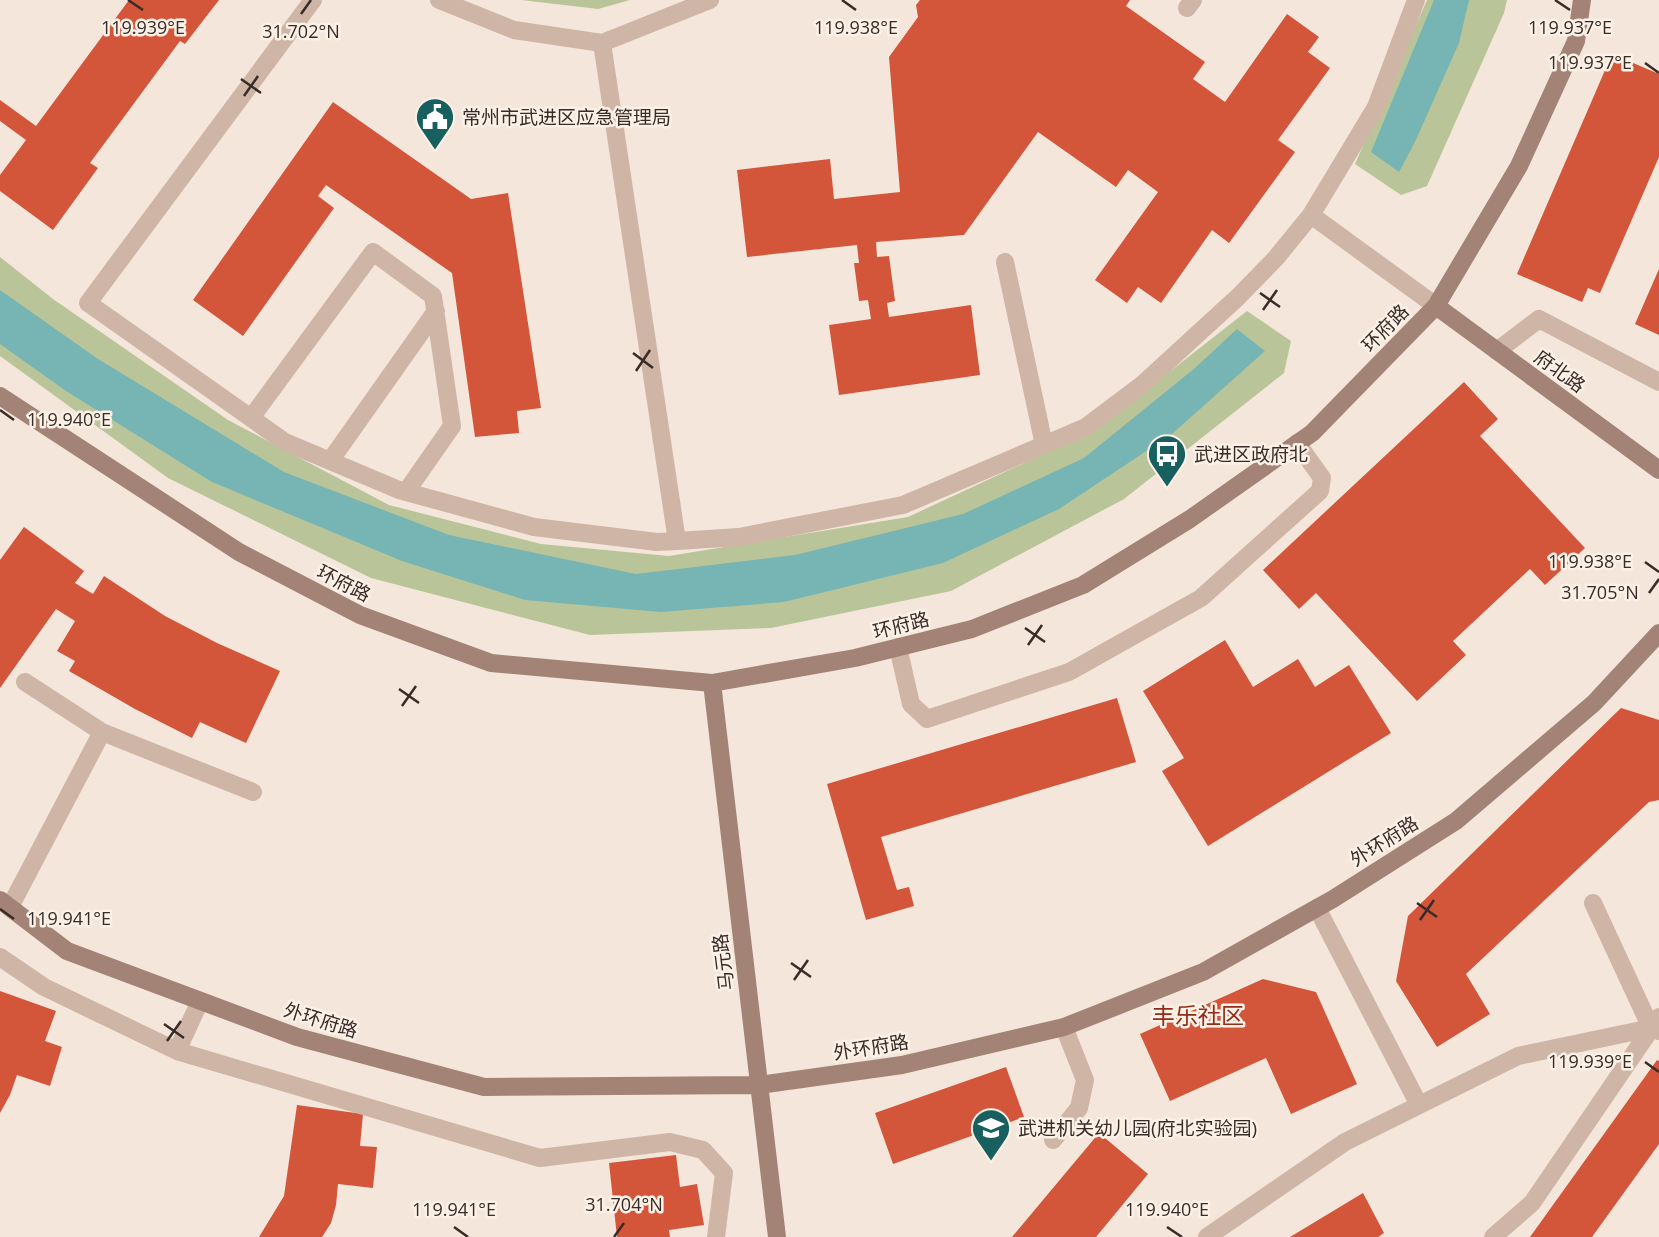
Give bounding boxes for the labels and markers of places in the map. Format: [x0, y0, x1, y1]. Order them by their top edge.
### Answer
public building icon: 常州市武进区应急管理局 [414, 96, 456, 151]
place label: 常州市武进区应急管理局 [462, 104, 671, 130]
bus stop icon: 武进区政府北 [1146, 433, 1188, 488]
place label: 武进区政府北 [1194, 441, 1308, 467]
school or university icon: 武进机关幼儿园(府北实验园) [970, 1107, 1012, 1162]
place label: 武进机关幼儿园(府北实验园) [1018, 1115, 1257, 1141]

